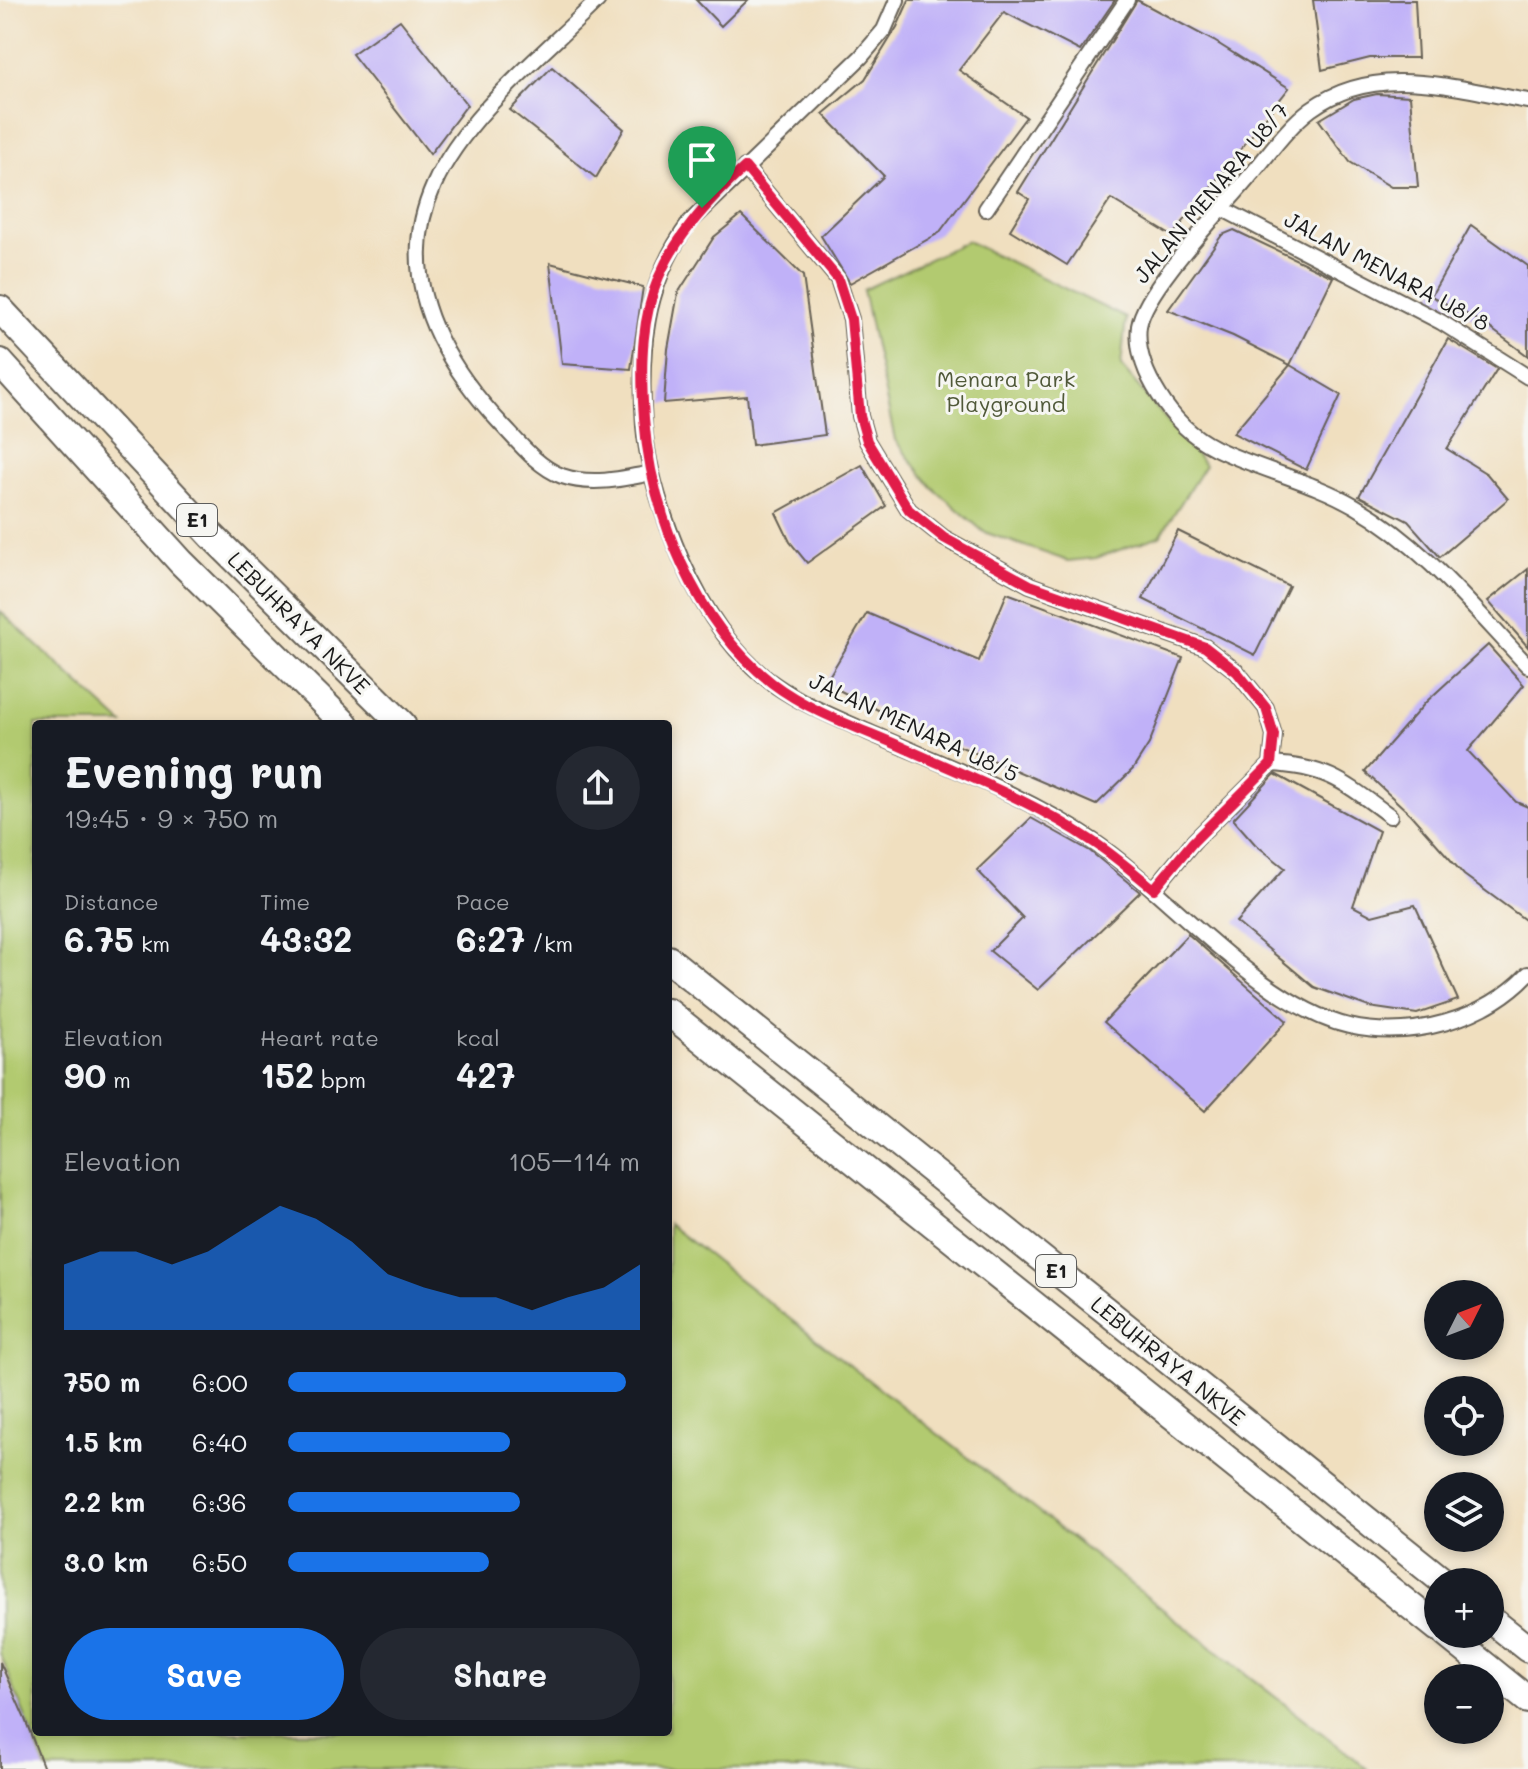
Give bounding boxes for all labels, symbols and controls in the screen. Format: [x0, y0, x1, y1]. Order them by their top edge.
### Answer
street label: JALAN MENARA U8/7 [1127, 96, 1295, 289]
pin [668, 126, 736, 208]
icon: arrive [680, 138, 724, 182]
street label: JALAN MENARA U8/8 [1280, 204, 1495, 337]
park label: Menara Park Playground [937, 364, 1075, 418]
road number: E1 [177, 504, 217, 536]
street label: LEBUHRAYA NKVE [222, 545, 377, 700]
street label: JALAN MENARA U8/5 [805, 665, 1024, 788]
text: Evening run [64, 742, 323, 799]
button: share [556, 746, 640, 830]
text: 19:45 · 9 × 750 m [64, 801, 278, 835]
text: Distance [64, 887, 159, 916]
text: Time [260, 887, 310, 916]
text: Pace [456, 887, 510, 916]
text: 6.75 [64, 916, 134, 961]
text: 43:32 [260, 916, 352, 961]
text: 6:27 [456, 916, 525, 961]
text: km [134, 929, 170, 958]
text: /km [525, 929, 573, 958]
text: Elevation [64, 1023, 163, 1052]
text: Heart rate [260, 1023, 379, 1052]
text: kcal [456, 1023, 500, 1052]
text: 90 [64, 1052, 106, 1097]
text: 152 [260, 1052, 314, 1097]
text: 427 [456, 1052, 516, 1097]
text: m [106, 1065, 131, 1094]
text: bpm [314, 1065, 366, 1094]
text: Elevation [64, 1144, 181, 1178]
text: 105–114 m [508, 1144, 640, 1178]
road number: E1 [1036, 1255, 1076, 1287]
north arrow [1424, 1280, 1504, 1360]
map controls [1424, 1280, 1504, 1744]
street label: LEBUHRAYA NKVE [1085, 1289, 1251, 1432]
text: 750 m [64, 1365, 140, 1399]
text: 6:00 [192, 1365, 248, 1399]
button: locate [1424, 1376, 1504, 1456]
text: 1.5 km [64, 1425, 143, 1459]
text: 6:40 [192, 1425, 247, 1459]
button: layers [1424, 1472, 1504, 1552]
text: 2.2 km [64, 1485, 145, 1519]
text: 6:36 [192, 1485, 247, 1519]
text: 3.0 km [64, 1545, 148, 1579]
text: 6:50 [192, 1545, 247, 1579]
button: + [1424, 1568, 1504, 1648]
button: Save [64, 1628, 344, 1720]
button: Share [360, 1628, 640, 1720]
button: − [1424, 1664, 1504, 1744]

